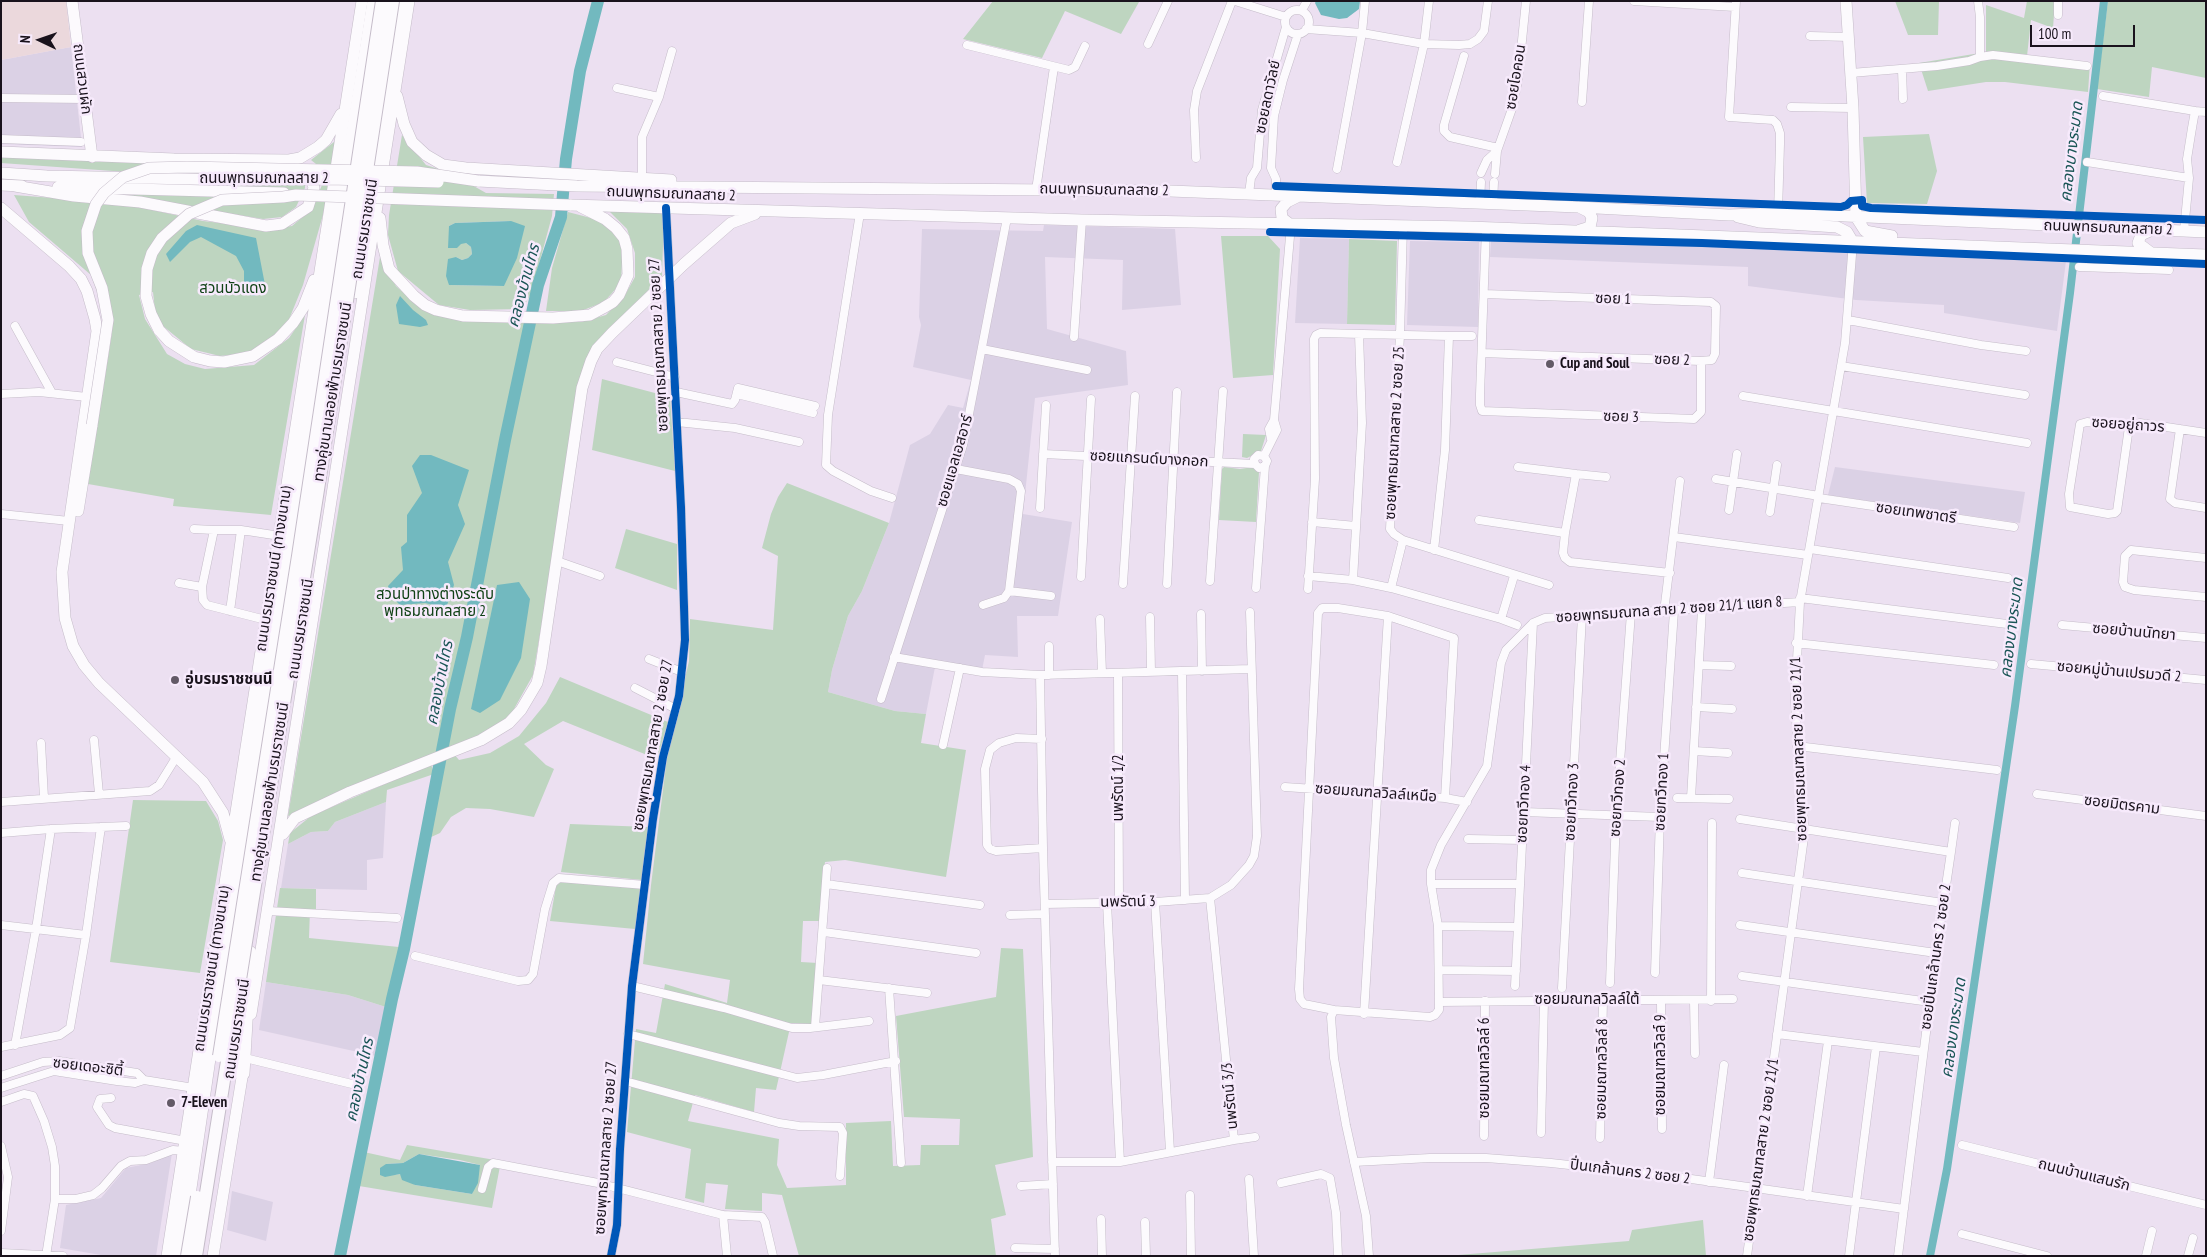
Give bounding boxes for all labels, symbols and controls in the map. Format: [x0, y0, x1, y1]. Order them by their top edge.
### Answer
north arrow [15, 15, 65, 65]
scale bar [2032, 15, 2137, 47]
text: 100 m [2038, 24, 2071, 43]
text: N [16, 35, 34, 43]
street label: ถนนสวนผัก [69, 43, 95, 115]
street label: ซอยไอคอน [1502, 43, 1530, 111]
street label: ซอยลดาวัลย์ [1251, 59, 1285, 135]
water label: คลองบางระมาด [2056, 101, 2088, 203]
street label: ถนนพุทธมณฑลสาย 2 [199, 170, 329, 188]
street label: ถนนบรมราชชนนี [348, 178, 382, 280]
street label: ถนนพุทธมณฑลสาย 2 [1039, 180, 1169, 200]
street label: ถนนพุทธมณฑลสาย 2 [606, 183, 736, 205]
street label: ถนนพุทธมณฑลสาย 2 [2043, 217, 2173, 239]
water label: คลองบ้านไทร [504, 242, 544, 330]
street label: ซอยพุทธมณฑลสาย 2 ซอย 27 [645, 258, 673, 432]
park label: สวนบัวแดง [199, 280, 267, 298]
street label: ซอย 1 [1595, 289, 1631, 309]
street label: ทางคู่ขนานลอยฟ้าบรมราชชนนี [310, 301, 356, 483]
street label: ซอยพุทธมณฑลสาย 2 ซอย 25 [1381, 346, 1409, 520]
street label: ซอย 2 [1654, 350, 1690, 370]
place label: Cup and Soul [1560, 355, 1629, 373]
marker: Cup and Soul [1544, 358, 1556, 370]
street label: ซอย 3 [1603, 407, 1639, 427]
street label: ซอยแอลเอสอาร์ [933, 413, 977, 509]
street label: ซอยอยู่ถาวร [2091, 413, 2165, 437]
street label: ซอยแกรนด์บางกอก [1089, 447, 1209, 471]
street label: ถนนบรมราชชนนี (ทางขนาน) [252, 485, 296, 653]
street label: ซอยเทพชาตรี [1875, 498, 1957, 528]
water label: คลองบางระมาด [1996, 577, 2028, 679]
street label: ถนนบรมราชชนนี [284, 578, 318, 680]
park label: สวนป่าทางต่างระดับ พุทธมณฑลสาย 2 [376, 586, 494, 621]
street label: ซอยพุทธมณฑล สาย 2 ซอย 21/1 แยก 8 [1555, 593, 1783, 627]
street label: ซอยบ้านนัทยา [2092, 619, 2176, 645]
water label: คลองบ้านไทร [422, 639, 458, 727]
street label: ซอยพุทธมณฑลสาย 2 ซอย 21/1 [1787, 656, 1811, 842]
street label: ซอยพุทธมณฑลสาย 2 ซอย 27 [629, 658, 677, 832]
street label: ซอยหมู่บ้านเปรมวดี 2 [2056, 658, 2182, 686]
place label: อู่บรมราชชนนี [185, 671, 273, 689]
marker: อู่บรมราชชนนี [169, 674, 181, 686]
street label: ทางคู่ขนานลอยฟ้าบรมราชชนนี [247, 701, 293, 883]
street label: ซอยทวีทอง 1 [1651, 753, 1673, 831]
street label: นพรัตน์ 1/2 [1110, 755, 1128, 821]
street label: ซอยทวีทอง 2 [1606, 758, 1630, 838]
street label: ซอยทวีทอง 3 [1561, 763, 1583, 841]
street label: ซอยทวีทอง 4 [1513, 765, 1535, 843]
street label: ซอยมณฑลวิลล์เหนือ [1314, 780, 1438, 806]
street label: ซอยมิตรคาม [2083, 791, 2161, 819]
street label: ซอยปิ่นเกล้านคร 2 ซอย 2 [1917, 883, 1955, 1031]
street label: ถนนบรมราชชนนี (ทางขนาน) [190, 885, 234, 1053]
street label: นพรัตน์ 3 [1100, 893, 1156, 911]
water label: คลองบางระมาด [1937, 977, 1971, 1079]
street label: ถนนบรมราชชนนี [220, 978, 254, 1080]
street label: ซอยมณฑลวิลล์ใต้ [1535, 991, 1639, 1009]
street label: ซอยมณฑลวิลล์ 9 [1652, 1014, 1670, 1116]
street label: ซอยมณฑลวิลล์ 6 [1476, 1017, 1494, 1119]
street label: ซอยมณฑลวิลล์ 8 [1592, 1018, 1612, 1120]
water label: คลองบ้านไทร [342, 1036, 378, 1124]
street label: ซอยเดอะซิตี้ [52, 1054, 124, 1080]
street label: ซอยพุทธมณฑลสาย 2 ซอย 21/1 [1739, 1057, 1783, 1243]
street label: ซอยพุทธมณฑลสาย 2 ซอย 27 [591, 1061, 621, 1235]
street label: นพรัตน์ 3/3 [1218, 1062, 1242, 1130]
place label: 7-Eleven [181, 1094, 227, 1112]
marker: 7-Eleven [165, 1097, 177, 1109]
street label: ถนนบ้านแสนรัก [2036, 1155, 2132, 1195]
street label: ปิ่นเกล้านคร 2 ซอย 2 [1569, 1156, 1691, 1188]

